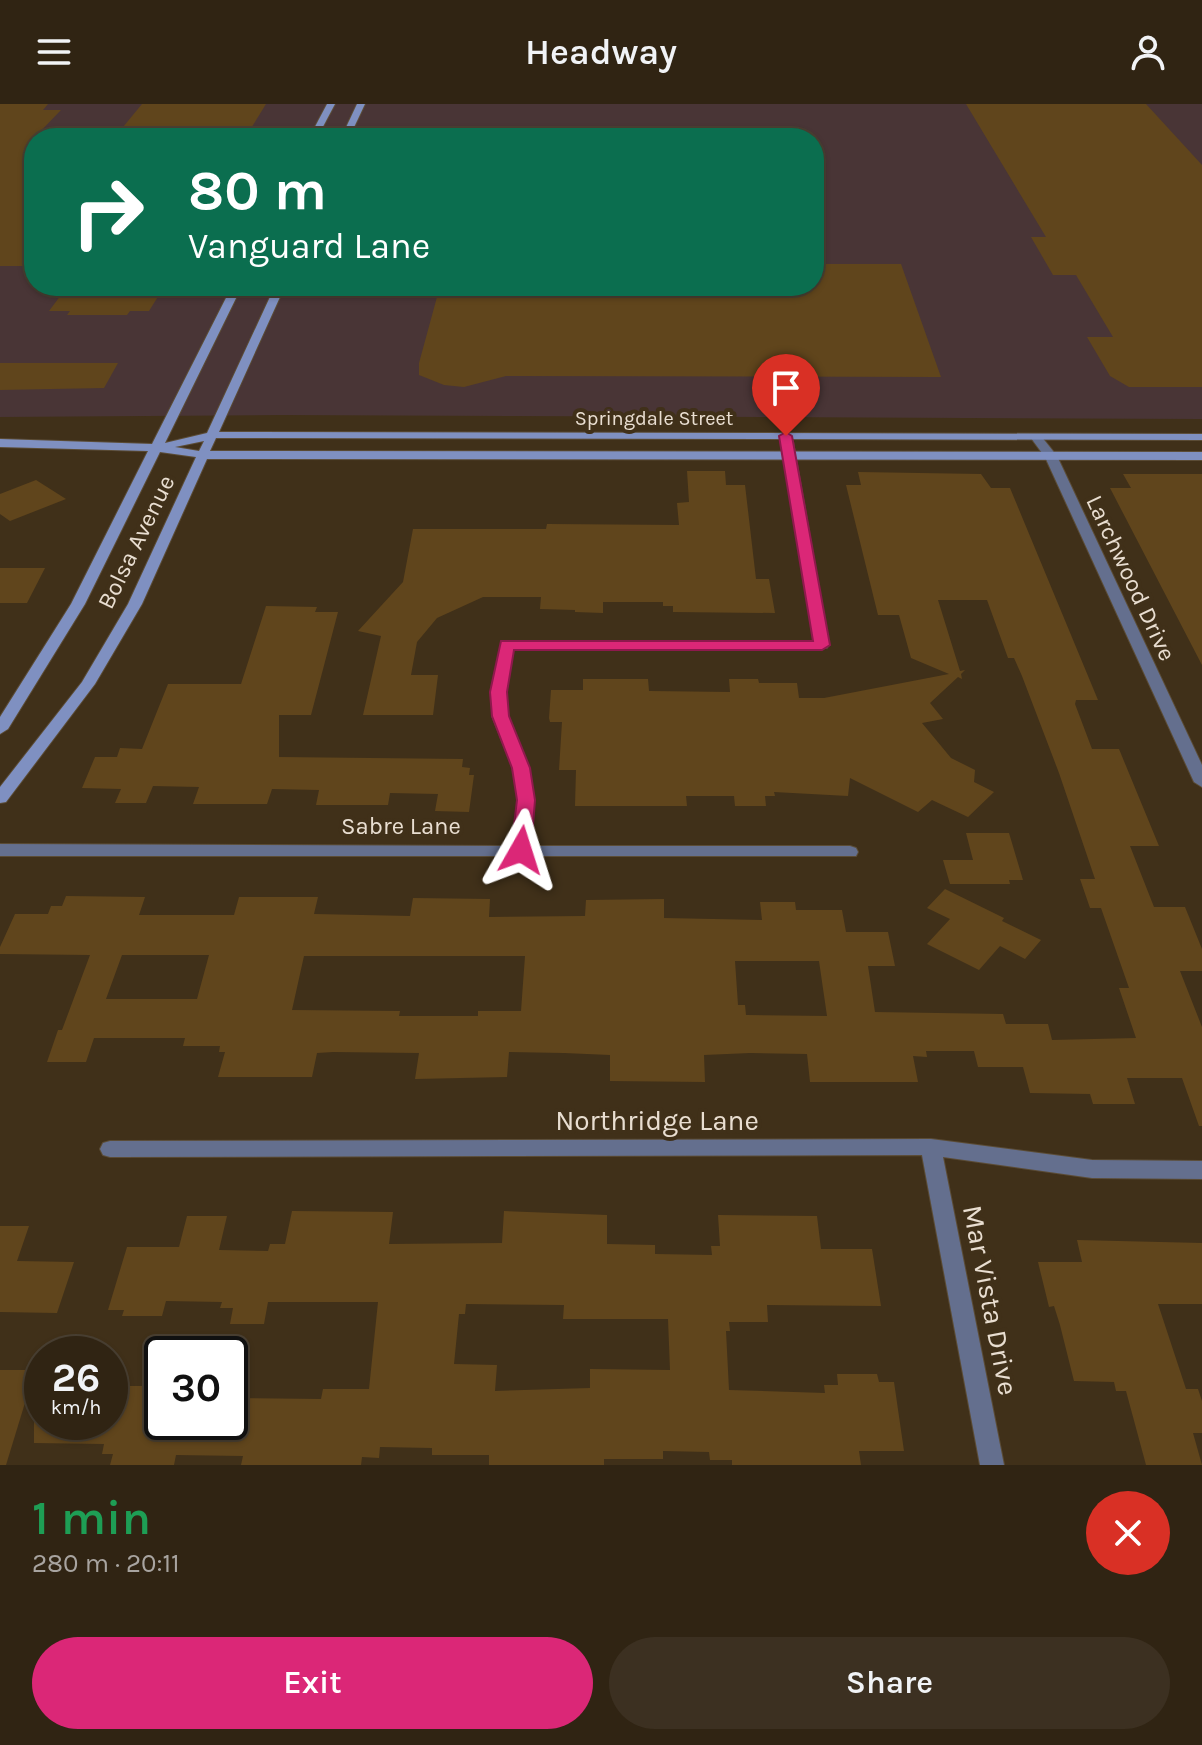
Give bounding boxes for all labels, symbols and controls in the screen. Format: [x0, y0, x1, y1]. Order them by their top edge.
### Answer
icon: menu [32, 30, 76, 74]
icon: person [1126, 30, 1170, 74]
text: Headway [525, 31, 677, 73]
text: 80 m [188, 158, 327, 223]
icon: right [56, 160, 160, 264]
text: Vanguard Lane [188, 225, 430, 267]
pin [752, 354, 820, 436]
icon: arrive [764, 366, 808, 410]
street label: Springdale Street [575, 407, 734, 430]
street label: Bolsa Avenue [92, 471, 180, 613]
street label: Larchwood Drive [1080, 491, 1182, 665]
position arrow [479, 808, 563, 892]
street label: Sabre Lane [341, 812, 461, 840]
street label: Northridge Lane [555, 1104, 759, 1137]
street label: Mar Vista Drive [956, 1202, 1025, 1398]
speed limit sign: 30 [144, 1336, 248, 1440]
text: 26 [52, 1354, 100, 1401]
text: km/h [51, 1396, 101, 1419]
text: 1 min [32, 1490, 151, 1546]
button: close [1086, 1491, 1170, 1575]
text: 280 m · 20:11 [32, 1548, 180, 1579]
button: Exit [32, 1637, 593, 1729]
button: Share [609, 1637, 1170, 1729]

